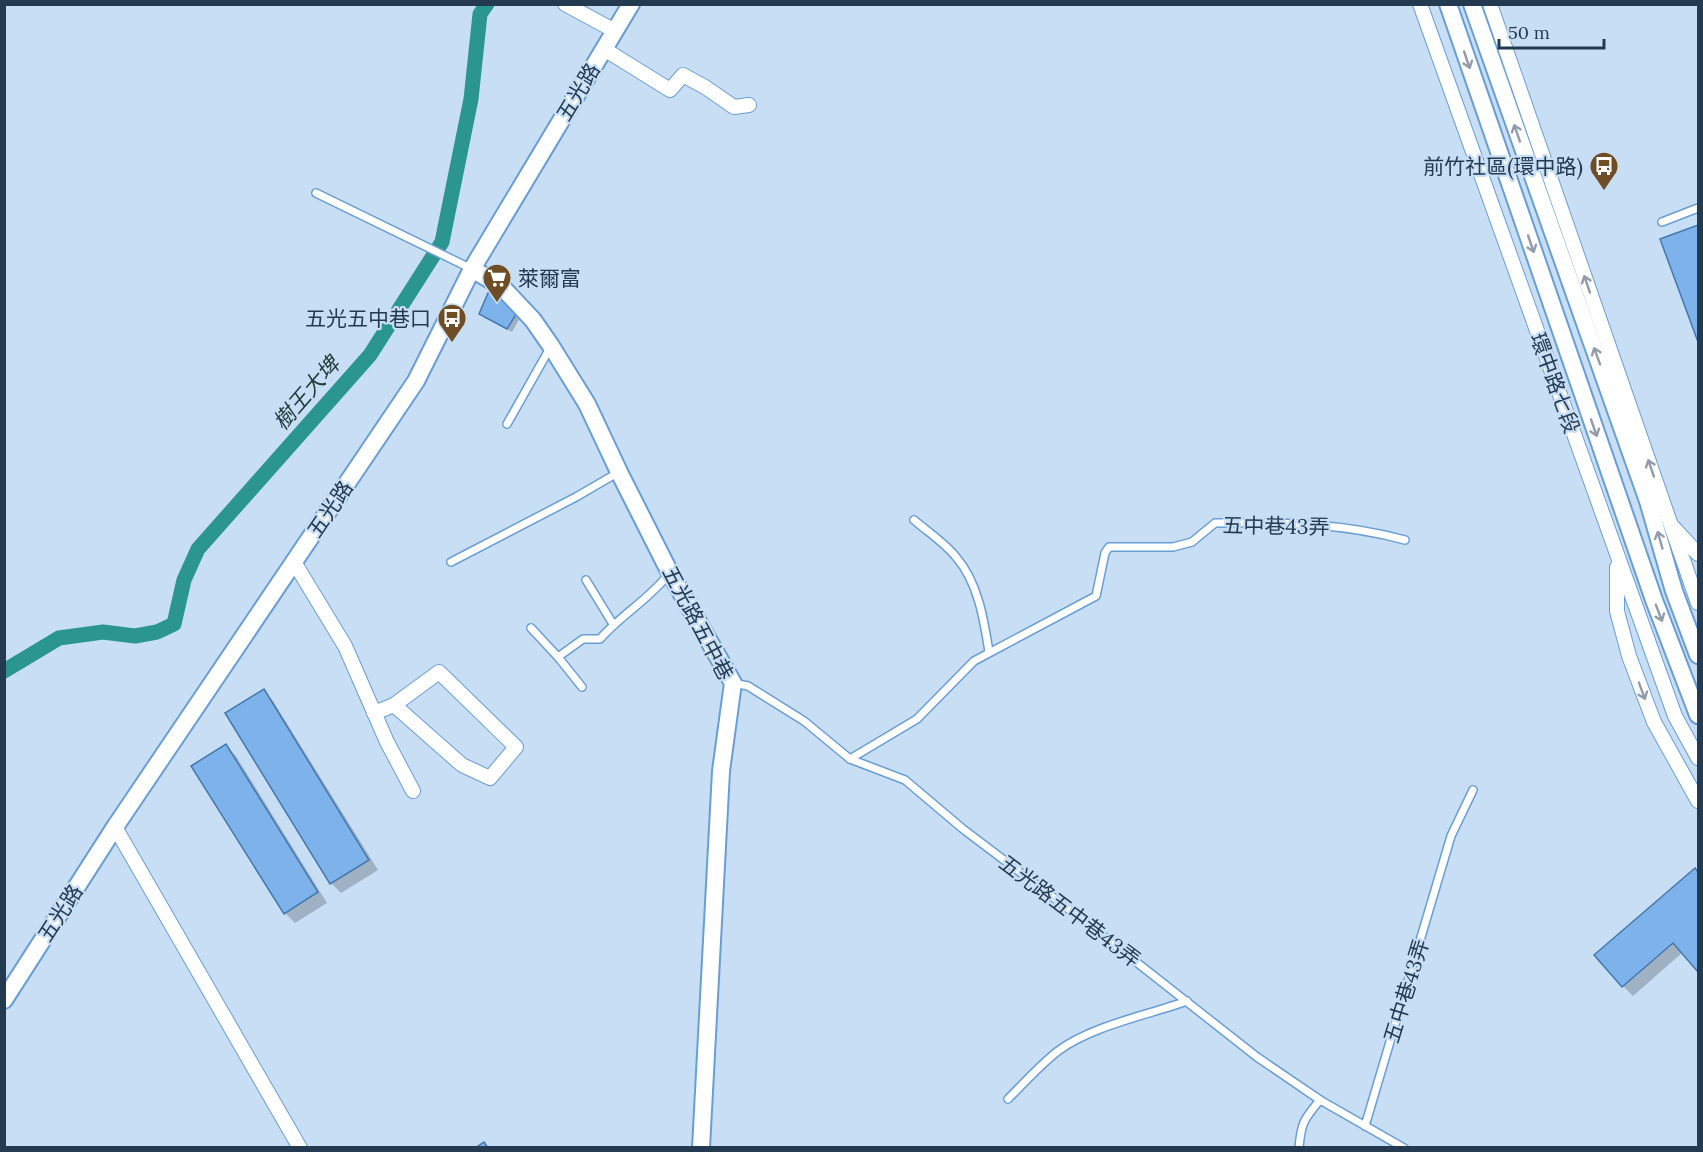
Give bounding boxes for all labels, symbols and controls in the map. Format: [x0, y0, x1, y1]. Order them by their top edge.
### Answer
scale bar [1499, 12, 1604, 50]
text: 50 m [1508, 21, 1550, 44]
one-way arrow [1462, 50, 1473, 69]
street label: 五光路 [550, 58, 606, 126]
one-way arrow [1510, 124, 1521, 143]
bus stop icon: 前竹社區(環中路) [1588, 150, 1620, 192]
place label: 前竹社區(環中路) [1423, 153, 1583, 180]
one-way arrow [1526, 234, 1537, 253]
supermarket icon: 萊爾富 [481, 262, 513, 304]
place label: 萊爾富 [518, 265, 581, 292]
one-way arrow [1580, 275, 1591, 294]
bus stop icon: 五光五中巷口 [436, 302, 468, 344]
place label: 五光五中巷口 [305, 305, 431, 332]
street label: 環中路七段 [1524, 329, 1586, 437]
one-way arrow [1590, 347, 1601, 366]
water label: 樹王大埤 [267, 348, 347, 435]
one-way arrow [1590, 418, 1601, 437]
one-way arrow [1644, 459, 1655, 478]
street label: 五光路 [301, 475, 359, 543]
street label: 五中巷43弄 [1222, 512, 1330, 540]
one-way arrow [1654, 531, 1665, 550]
street label: 五光路五中巷 [657, 561, 739, 685]
one-way arrow [1654, 603, 1665, 621]
one-way arrow [1638, 681, 1649, 700]
street label: 五光路五中巷43弄 [994, 849, 1146, 973]
street label: 五光路 [32, 879, 88, 947]
street label: 五中巷43弄 [1377, 936, 1435, 1046]

